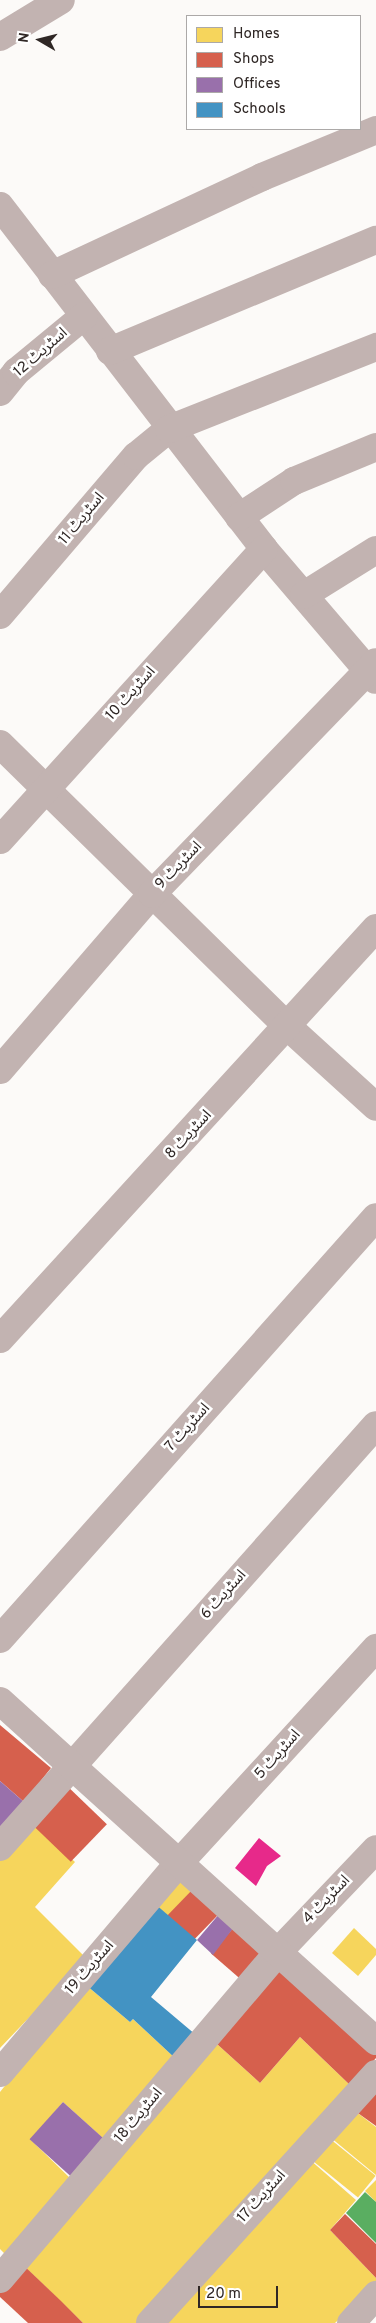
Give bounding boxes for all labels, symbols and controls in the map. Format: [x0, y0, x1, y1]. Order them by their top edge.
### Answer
north arrow [15, 15, 65, 65]
legend [186, 15, 361, 130]
text: Homes [233, 25, 280, 44]
text: N [16, 32, 34, 44]
text: Shops [233, 50, 274, 69]
text: Offices [233, 75, 280, 94]
text: Schools [233, 100, 286, 119]
street label: اسٹریٹ 12 [10, 325, 72, 381]
street label: اسٹریٹ 11 [55, 489, 109, 549]
street label: اسٹریٹ 10 [102, 663, 160, 725]
street label: اسٹریٹ 9 [152, 838, 206, 894]
street label: اسٹریٹ 8 [162, 1107, 216, 1163]
street label: اسٹریٹ 7 [162, 1400, 214, 1456]
street label: اسٹریٹ 6 [197, 1567, 251, 1623]
street label: اسٹریٹ 5 [251, 1727, 305, 1783]
street label: اسٹریٹ 4 [300, 1872, 354, 1928]
street label: اسٹریٹ 19 [62, 1937, 118, 1999]
street label: اسٹریٹ 18 [111, 2085, 167, 2147]
street label: اسٹریٹ 17 [234, 2167, 290, 2227]
scale bar [201, 2276, 281, 2308]
text: 20 m [206, 2285, 241, 2304]

